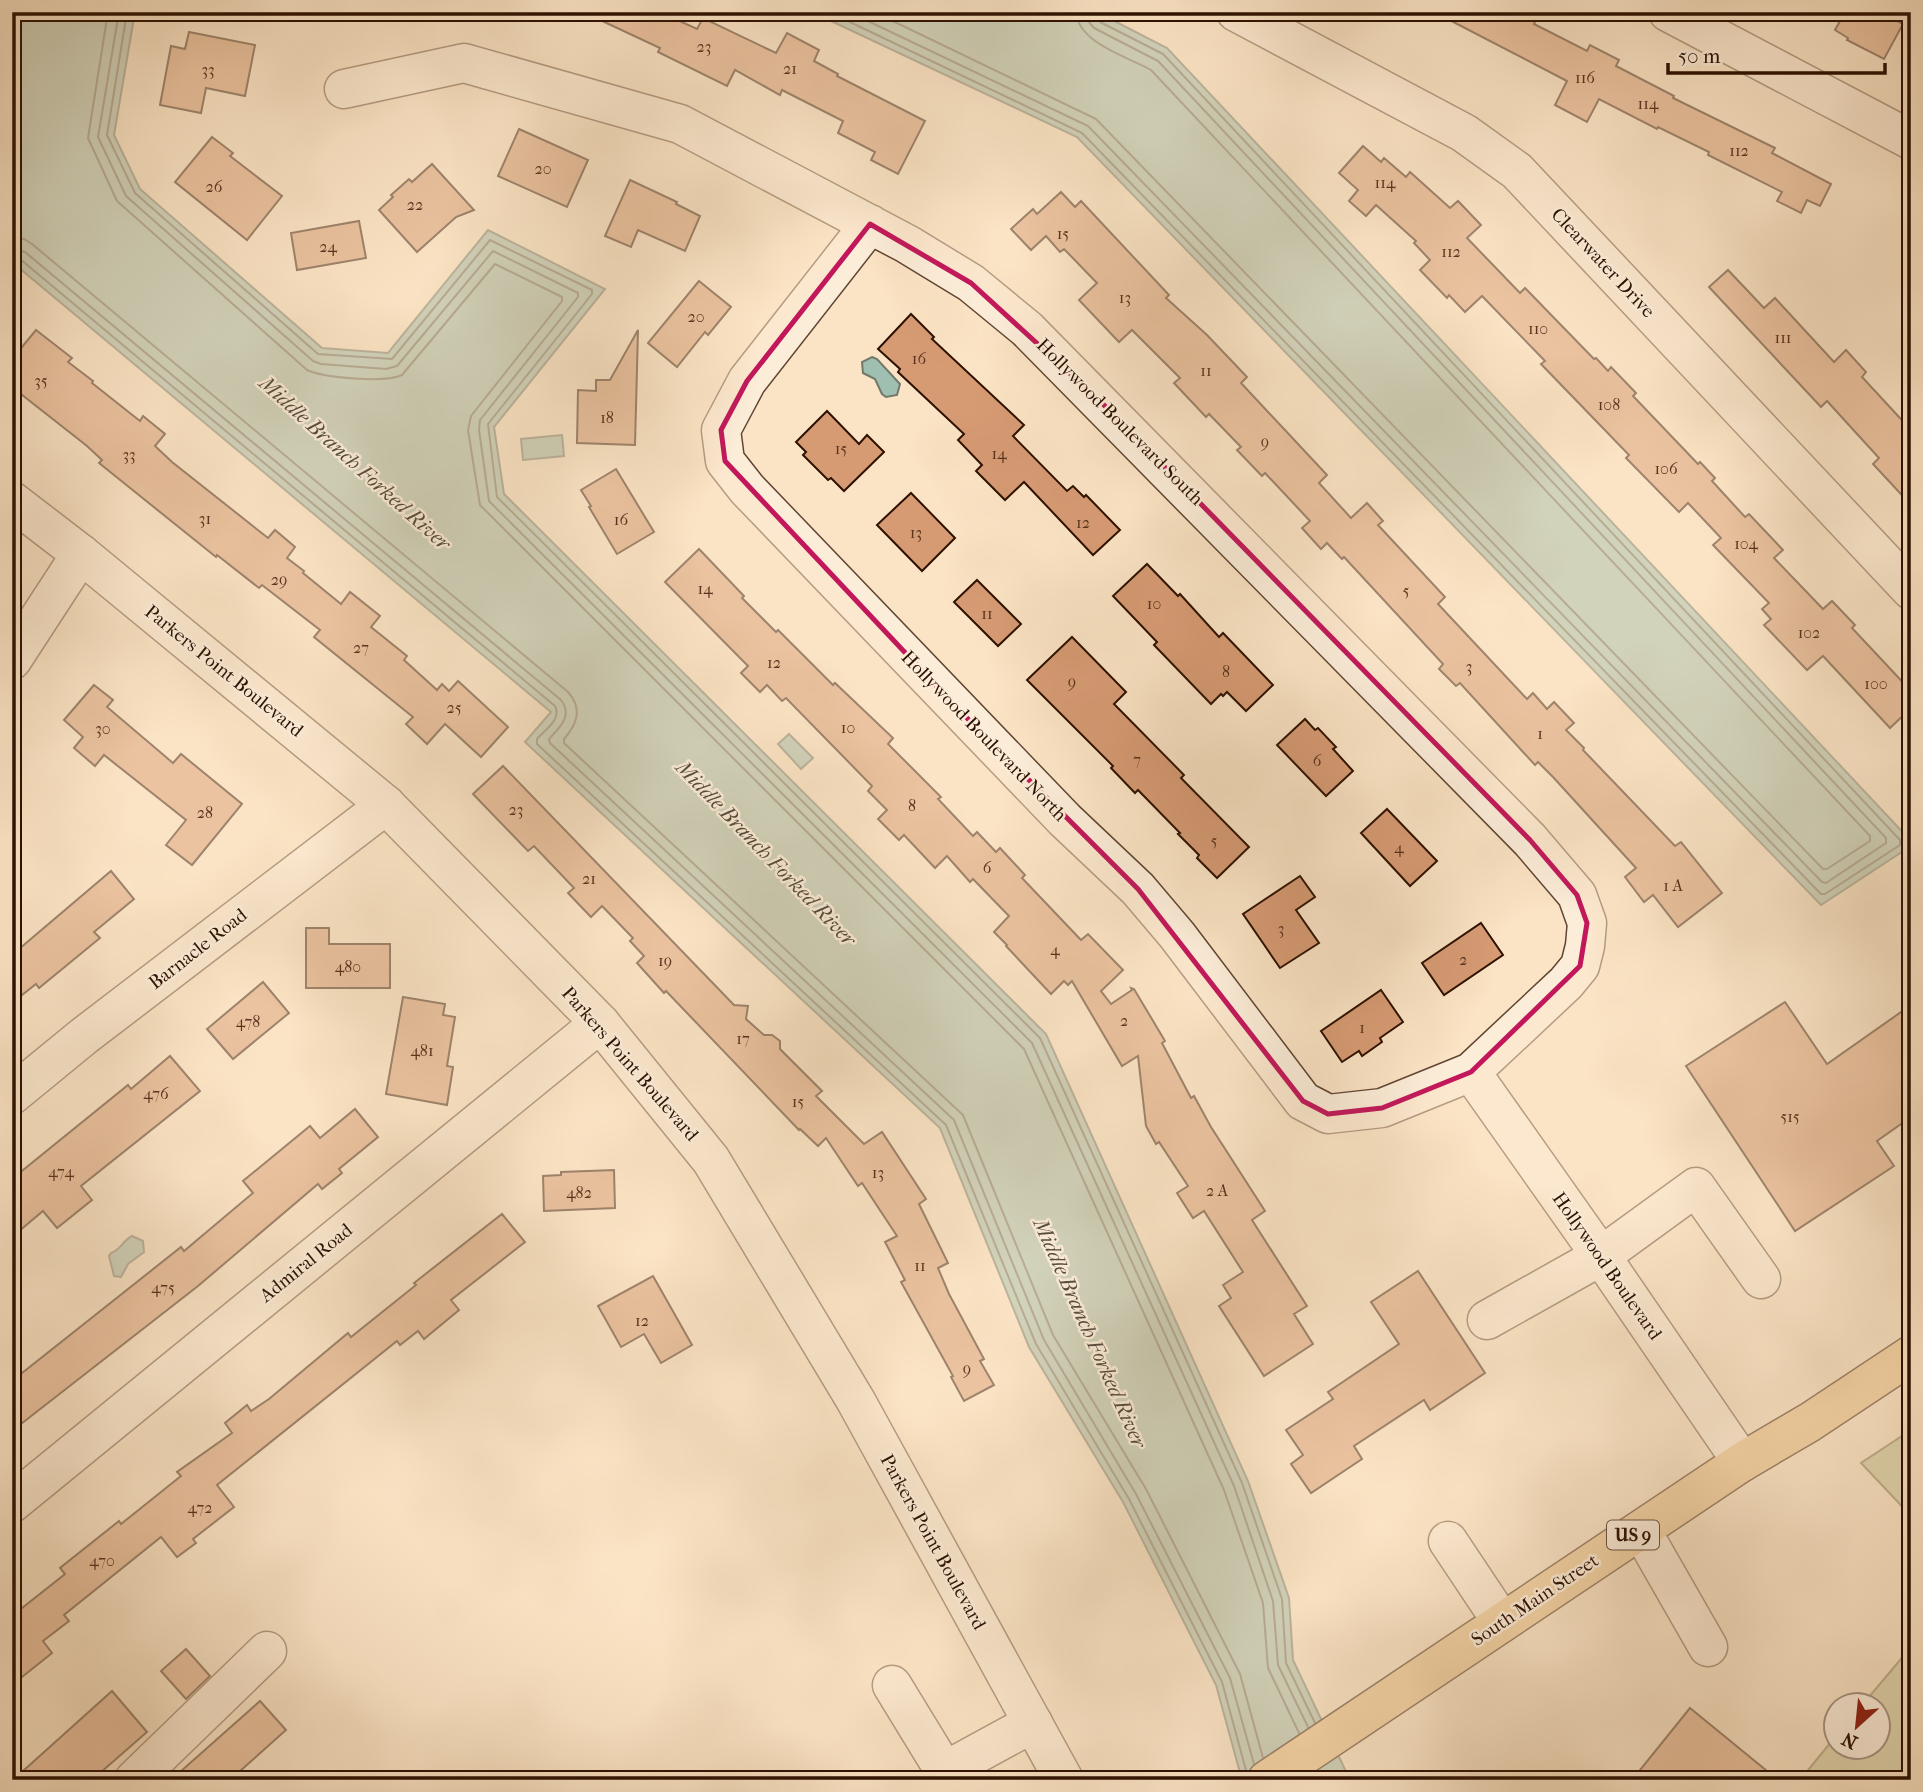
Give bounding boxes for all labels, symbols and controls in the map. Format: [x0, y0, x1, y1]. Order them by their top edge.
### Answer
scale bar [1668, 32, 1884, 76]
house number: 23 [697, 37, 711, 56]
text: 50 m [1678, 44, 1721, 68]
house number: 21 [783, 59, 797, 78]
house number: 33 [201, 60, 215, 79]
house number: 116 [1575, 68, 1595, 87]
house number: 114 [1638, 94, 1659, 113]
house number: 112 [1729, 141, 1749, 160]
house number: 20 [534, 159, 552, 178]
house number: 114 [1375, 173, 1396, 192]
house number: 26 [206, 177, 223, 196]
house number: 22 [407, 195, 423, 214]
street label: Clearwater Drive [1547, 204, 1659, 322]
house number: 15 [1057, 224, 1069, 243]
house number: 24 [319, 237, 337, 256]
house number: 112 [1441, 242, 1461, 261]
house number: 13 [1119, 288, 1131, 307]
house number: 20 [687, 307, 705, 326]
house number: 110 [1528, 319, 1548, 338]
house number: 111 [1774, 328, 1792, 347]
street label: Hollywood Boulevard South [1032, 334, 1208, 510]
house number: 16 [912, 349, 926, 368]
house number: 11 [1200, 361, 1212, 380]
water label: Middle Branch Forked River [253, 370, 457, 556]
house number: 35 [34, 371, 48, 390]
house number: 108 [1598, 395, 1620, 414]
house number: 18 [600, 408, 614, 427]
house number: 9 [1261, 432, 1269, 451]
house number: 15 [835, 439, 847, 458]
house number: 14 [991, 444, 1007, 463]
house number: 33 [122, 445, 136, 464]
house number: 106 [1654, 459, 1678, 478]
house number: 31 [199, 509, 211, 528]
house number: 16 [614, 510, 628, 529]
house number: 12 [1076, 513, 1090, 532]
house number: 13 [910, 523, 922, 542]
house number: 104 [1734, 534, 1758, 553]
house number: 29 [271, 570, 287, 589]
house number: 14 [697, 579, 713, 598]
house number: 5 [1403, 581, 1410, 600]
house number: 10 [1147, 594, 1161, 613]
street label: Parkers Point Boulevard [140, 600, 308, 742]
house number: 11 [981, 604, 993, 623]
house number: 102 [1798, 623, 1820, 642]
house number: 27 [353, 638, 369, 657]
street label: Hollywood Boulevard North [897, 646, 1071, 826]
house number: 12 [767, 653, 781, 672]
house number: 3 [1466, 657, 1472, 676]
house number: 8 [1222, 662, 1230, 681]
house number: 9 [1068, 672, 1076, 691]
house number: 100 [1864, 674, 1888, 693]
house number: 25 [446, 698, 462, 717]
house number: 10 [841, 718, 855, 737]
house number: 30 [95, 719, 111, 738]
house number: 1 [1537, 724, 1543, 743]
house number: 7 [1133, 750, 1141, 769]
house number: 6 [1313, 751, 1322, 770]
water label: Middle Branch Forked River [670, 754, 862, 952]
house number: 8 [908, 796, 916, 815]
house number: 23 [509, 800, 523, 819]
house number: 28 [197, 803, 213, 822]
house number: 5 [1211, 831, 1218, 850]
house number: 4 [1394, 838, 1404, 857]
house number: 6 [983, 858, 992, 877]
house number: 21 [582, 869, 596, 888]
house number: 1 A [1663, 876, 1683, 895]
street label: Barnacle Road [145, 904, 252, 994]
house number: 3 [1278, 919, 1284, 938]
house number: 4 [1050, 940, 1060, 959]
house number: 2 [1459, 950, 1467, 969]
house number: 19 [658, 951, 672, 970]
house number: 480 [335, 957, 361, 976]
street label: Parkers Point Boulevard [557, 982, 703, 1146]
house number: 2 [1120, 1011, 1128, 1030]
house number: 478 [236, 1012, 260, 1031]
house number: 1 [1359, 1018, 1365, 1037]
house number: 17 [736, 1029, 750, 1048]
house number: 481 [410, 1041, 434, 1060]
house number: 476 [143, 1084, 169, 1103]
house number: 15 [792, 1092, 804, 1111]
house number: 515 [1780, 1107, 1800, 1126]
house number: 474 [48, 1162, 74, 1181]
house number: 13 [872, 1163, 884, 1182]
house number: 2 A [1206, 1181, 1229, 1200]
house number: 482 [566, 1183, 592, 1202]
street label: Hollywood Boulevard [1548, 1188, 1667, 1345]
water label: Middle Branch Forked River [1028, 1213, 1152, 1453]
street label: Admiral Road [255, 1219, 357, 1308]
house number: 11 [914, 1256, 926, 1275]
house number: 475 [151, 1278, 175, 1297]
house number: 12 [635, 1311, 649, 1330]
house number: 9 [963, 1359, 971, 1378]
street label: Parkers Point Boulevard [876, 1450, 991, 1634]
house number: 472 [188, 1498, 212, 1517]
road number: US 9 [1607, 1520, 1659, 1550]
street label: South Main Street [1467, 1549, 1603, 1651]
house number: 470 [89, 1551, 115, 1570]
north arrow [1822, 1690, 1892, 1760]
text: N [1838, 1727, 1861, 1753]

